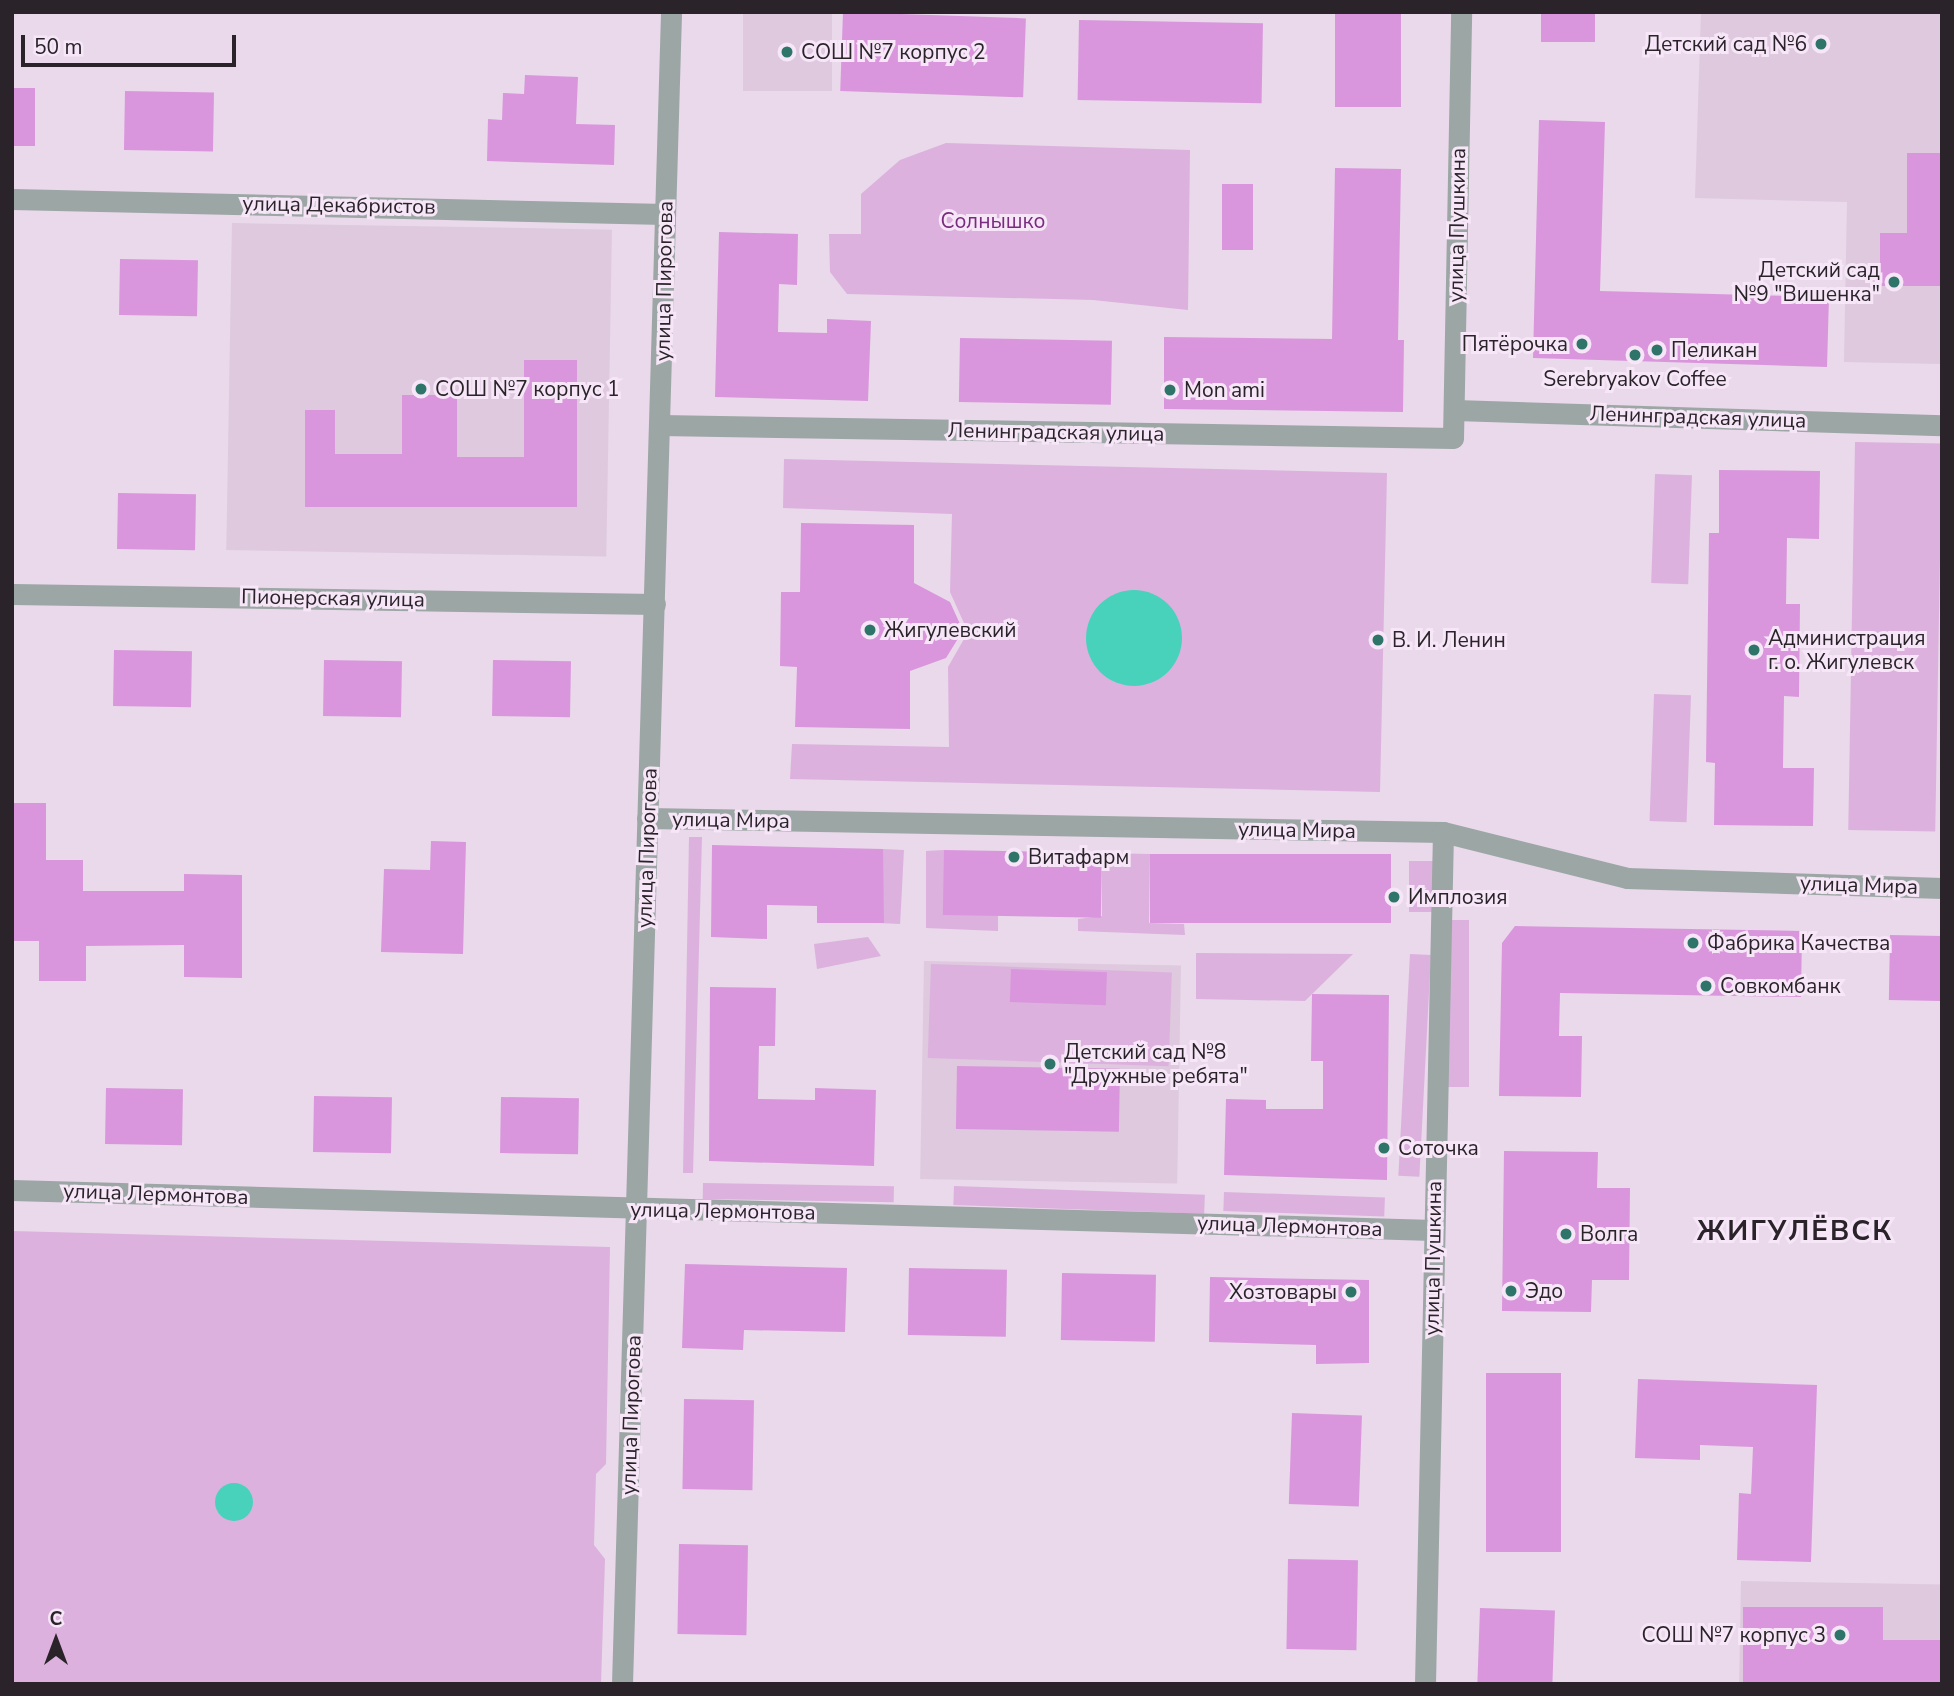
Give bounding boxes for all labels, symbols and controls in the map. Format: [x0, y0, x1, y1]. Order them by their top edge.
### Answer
scale bar [24, 21, 240, 65]
place label: Детский сад №6 [1645, 31, 1807, 57]
text: 50 m [34, 33, 83, 61]
marker: Детский сад №6 [1813, 36, 1829, 52]
place label: СОШ №7 корпус 2 [801, 39, 986, 65]
marker: СОШ №7 корпус 2 [779, 44, 795, 60]
street label: улица Пушкина [1443, 148, 1471, 302]
street label: улица Декабристов [242, 191, 436, 219]
street label: улица Пирогова [650, 201, 678, 361]
park label: Солнышко [940, 208, 1046, 234]
place label: Детский сад №9 "Вишенка" [1734, 257, 1880, 307]
marker: Детский сад №9 "Вишенка" [1886, 274, 1902, 290]
place label: Пятёрочка [1462, 331, 1568, 357]
marker: Пятёрочка [1574, 336, 1590, 352]
place label: Пеликан [1671, 337, 1757, 363]
marker: Пеликан [1649, 342, 1665, 358]
marker: Serebryakov Coffee [1627, 347, 1643, 363]
place label: Serebryakov Coffee [1543, 366, 1727, 392]
place label: СОШ №7 корпус 1 [435, 376, 620, 402]
place label: Mon ami [1184, 377, 1265, 403]
marker: СОШ №7 корпус 1 [413, 381, 429, 397]
marker: Mon ami [1162, 382, 1178, 398]
street label: Ленинградская улица [1589, 401, 1807, 433]
street label: Ленинградская улица [947, 418, 1165, 446]
street label: Пионерская улица [241, 584, 425, 612]
place label: Жигулевский [884, 617, 1017, 643]
marker: Жигулевский [862, 622, 878, 638]
place label: Администрация г. о. Жигулевск [1768, 625, 1926, 675]
place label: В. И. Ленин [1392, 627, 1506, 653]
marker: В. И. Ленин [1370, 632, 1386, 648]
marker: Администрация г. о. Жигулевск [1746, 642, 1762, 658]
street label: улица Пирогова [632, 767, 662, 929]
street label: улица Мира [672, 806, 790, 834]
street label: улица Мира [1238, 816, 1356, 844]
place label: Витафарм [1028, 844, 1129, 870]
marker: Витафарм [1006, 849, 1022, 865]
street label: улица Мира [1800, 870, 1918, 900]
place label: Имплозия [1408, 884, 1508, 910]
marker: Имплозия [1386, 889, 1402, 905]
place label: Фабрика Качества [1707, 930, 1890, 956]
marker: Фабрика Качества [1685, 935, 1701, 951]
place label: Совкомбанк [1720, 973, 1841, 999]
marker: Совкомбанк [1698, 978, 1714, 994]
place label: Детский сад №8 "Дружные ребята" [1064, 1039, 1248, 1089]
marker: Детский сад №8 "Дружные ребята" [1042, 1056, 1058, 1072]
place label: Соточка [1398, 1135, 1479, 1161]
marker: Соточка [1376, 1140, 1392, 1156]
street label: улица Лермонтова [63, 1178, 249, 1210]
street label: улица Пушкина [1419, 1181, 1447, 1335]
street label: улица Лермонтова [630, 1197, 816, 1225]
street label: улица Лермонтова [1197, 1210, 1383, 1242]
district label: ЖИГУЛЁВСК [1698, 1214, 1892, 1248]
place label: Волга [1580, 1221, 1638, 1247]
marker: Волга [1558, 1226, 1574, 1242]
place label: Эдо [1525, 1278, 1563, 1304]
place label: Хозтовары [1229, 1279, 1337, 1305]
marker: Эдо [1503, 1283, 1519, 1299]
marker: Хозтовары [1343, 1284, 1359, 1300]
street label: улица Пирогова [616, 1334, 646, 1496]
north arrow [21, 1605, 91, 1675]
text: С [50, 1606, 62, 1632]
place label: СОШ №7 корпус 3 [1641, 1622, 1826, 1648]
marker: СОШ №7 корпус 3 [1832, 1627, 1848, 1643]

